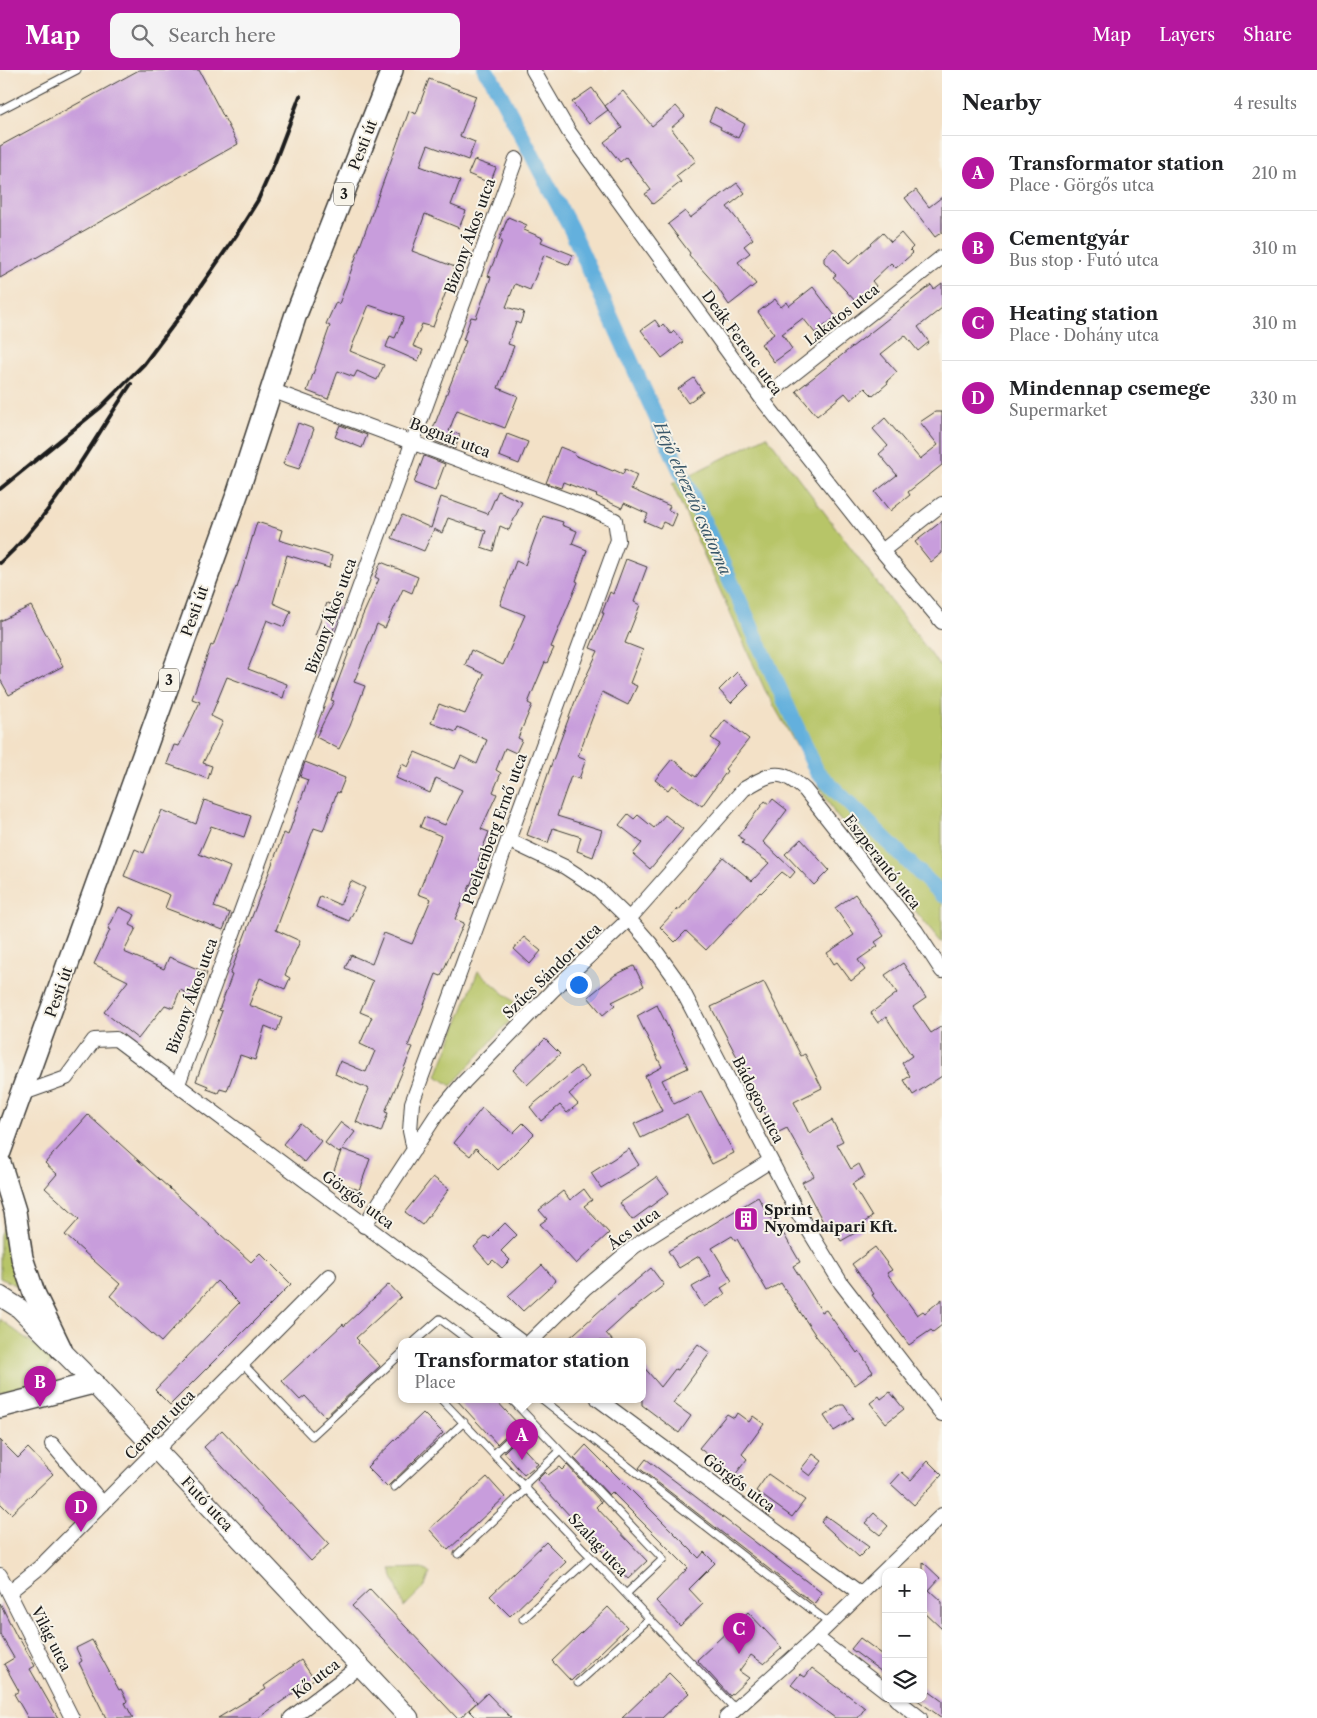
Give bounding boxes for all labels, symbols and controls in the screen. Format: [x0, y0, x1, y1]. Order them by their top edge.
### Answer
search box [110, 13, 460, 58]
text: Map [25, 21, 80, 50]
icon: search [128, 21, 156, 49]
text: Search here [168, 24, 276, 47]
text: Map [1093, 24, 1131, 46]
text: Layers [1159, 24, 1215, 46]
text: Share [1243, 24, 1292, 46]
text: Nearby [962, 90, 1041, 115]
text: 4 results [1234, 93, 1297, 113]
street label: Pesti út [344, 116, 381, 173]
text: Transformator station [1009, 152, 1224, 175]
text: A [972, 163, 984, 183]
text: 210 m [1252, 163, 1297, 183]
street label: Bizony Ákos utca [440, 175, 499, 296]
text: Place · Görgős utca [1009, 175, 1154, 195]
road number: 3 [334, 182, 354, 206]
text: Cementgyár [1009, 227, 1129, 250]
text: B [972, 238, 984, 258]
text: 310 m [1252, 238, 1297, 258]
text: Bus stop · Futó utca [1009, 250, 1159, 270]
street label: Lakatos utca [801, 280, 883, 350]
street label: Deák Ferenc utca [698, 287, 787, 399]
text: Heating station [1009, 302, 1158, 325]
text: C [972, 313, 984, 333]
text: 310 m [1252, 313, 1297, 333]
text: Place · Dohány utca [1009, 325, 1159, 345]
text: Mindennap csemege [1009, 377, 1211, 400]
text: D [971, 388, 985, 408]
text: 330 m [1250, 388, 1297, 408]
text: Supermarket [1009, 400, 1107, 420]
street label: Bognár utca [407, 413, 493, 462]
water label: Hejő elvezető csatorna [649, 416, 736, 578]
street label: Bizony Ákos utca [301, 555, 360, 676]
street label: Pesti út [177, 582, 213, 639]
road number: 3 [159, 668, 179, 692]
street label: Poeltenberg Ernő utca [458, 750, 531, 907]
street label: Eszperantó utca [840, 811, 925, 913]
street label: Szűcs Sándor utca [499, 919, 605, 1022]
street label: Bizony Ákos utca [162, 935, 221, 1056]
street label: Pesti út [41, 963, 77, 1020]
your location [566, 972, 592, 998]
street label: Bádogos utca [729, 1053, 788, 1146]
street label: Görgős utca [318, 1166, 398, 1233]
place label: Sprint Nyomdaipari Kft. [764, 1200, 897, 1236]
street label: Ács utca [603, 1203, 663, 1254]
building icon: Sprint Nyomdaipari Kft. [733, 1206, 759, 1232]
popup [398, 1338, 646, 1403]
text: Transformator station [414, 1349, 630, 1372]
pin: B [24, 1366, 56, 1407]
text: Place [414, 1372, 456, 1392]
street label: Cement utca [121, 1386, 199, 1464]
pin: A [506, 1419, 538, 1460]
street label: Görgős utca [699, 1449, 779, 1516]
street label: Futó utca [177, 1472, 237, 1535]
pin: D [65, 1491, 97, 1532]
street label: Szalag utca [564, 1509, 632, 1580]
map controls [882, 1568, 927, 1703]
button: + [882, 1568, 927, 1613]
street label: Világ utca [27, 1602, 76, 1674]
pin: C [723, 1613, 755, 1654]
button: − [882, 1613, 927, 1658]
street label: Kő utca [288, 1655, 343, 1703]
button: layers [882, 1658, 927, 1703]

